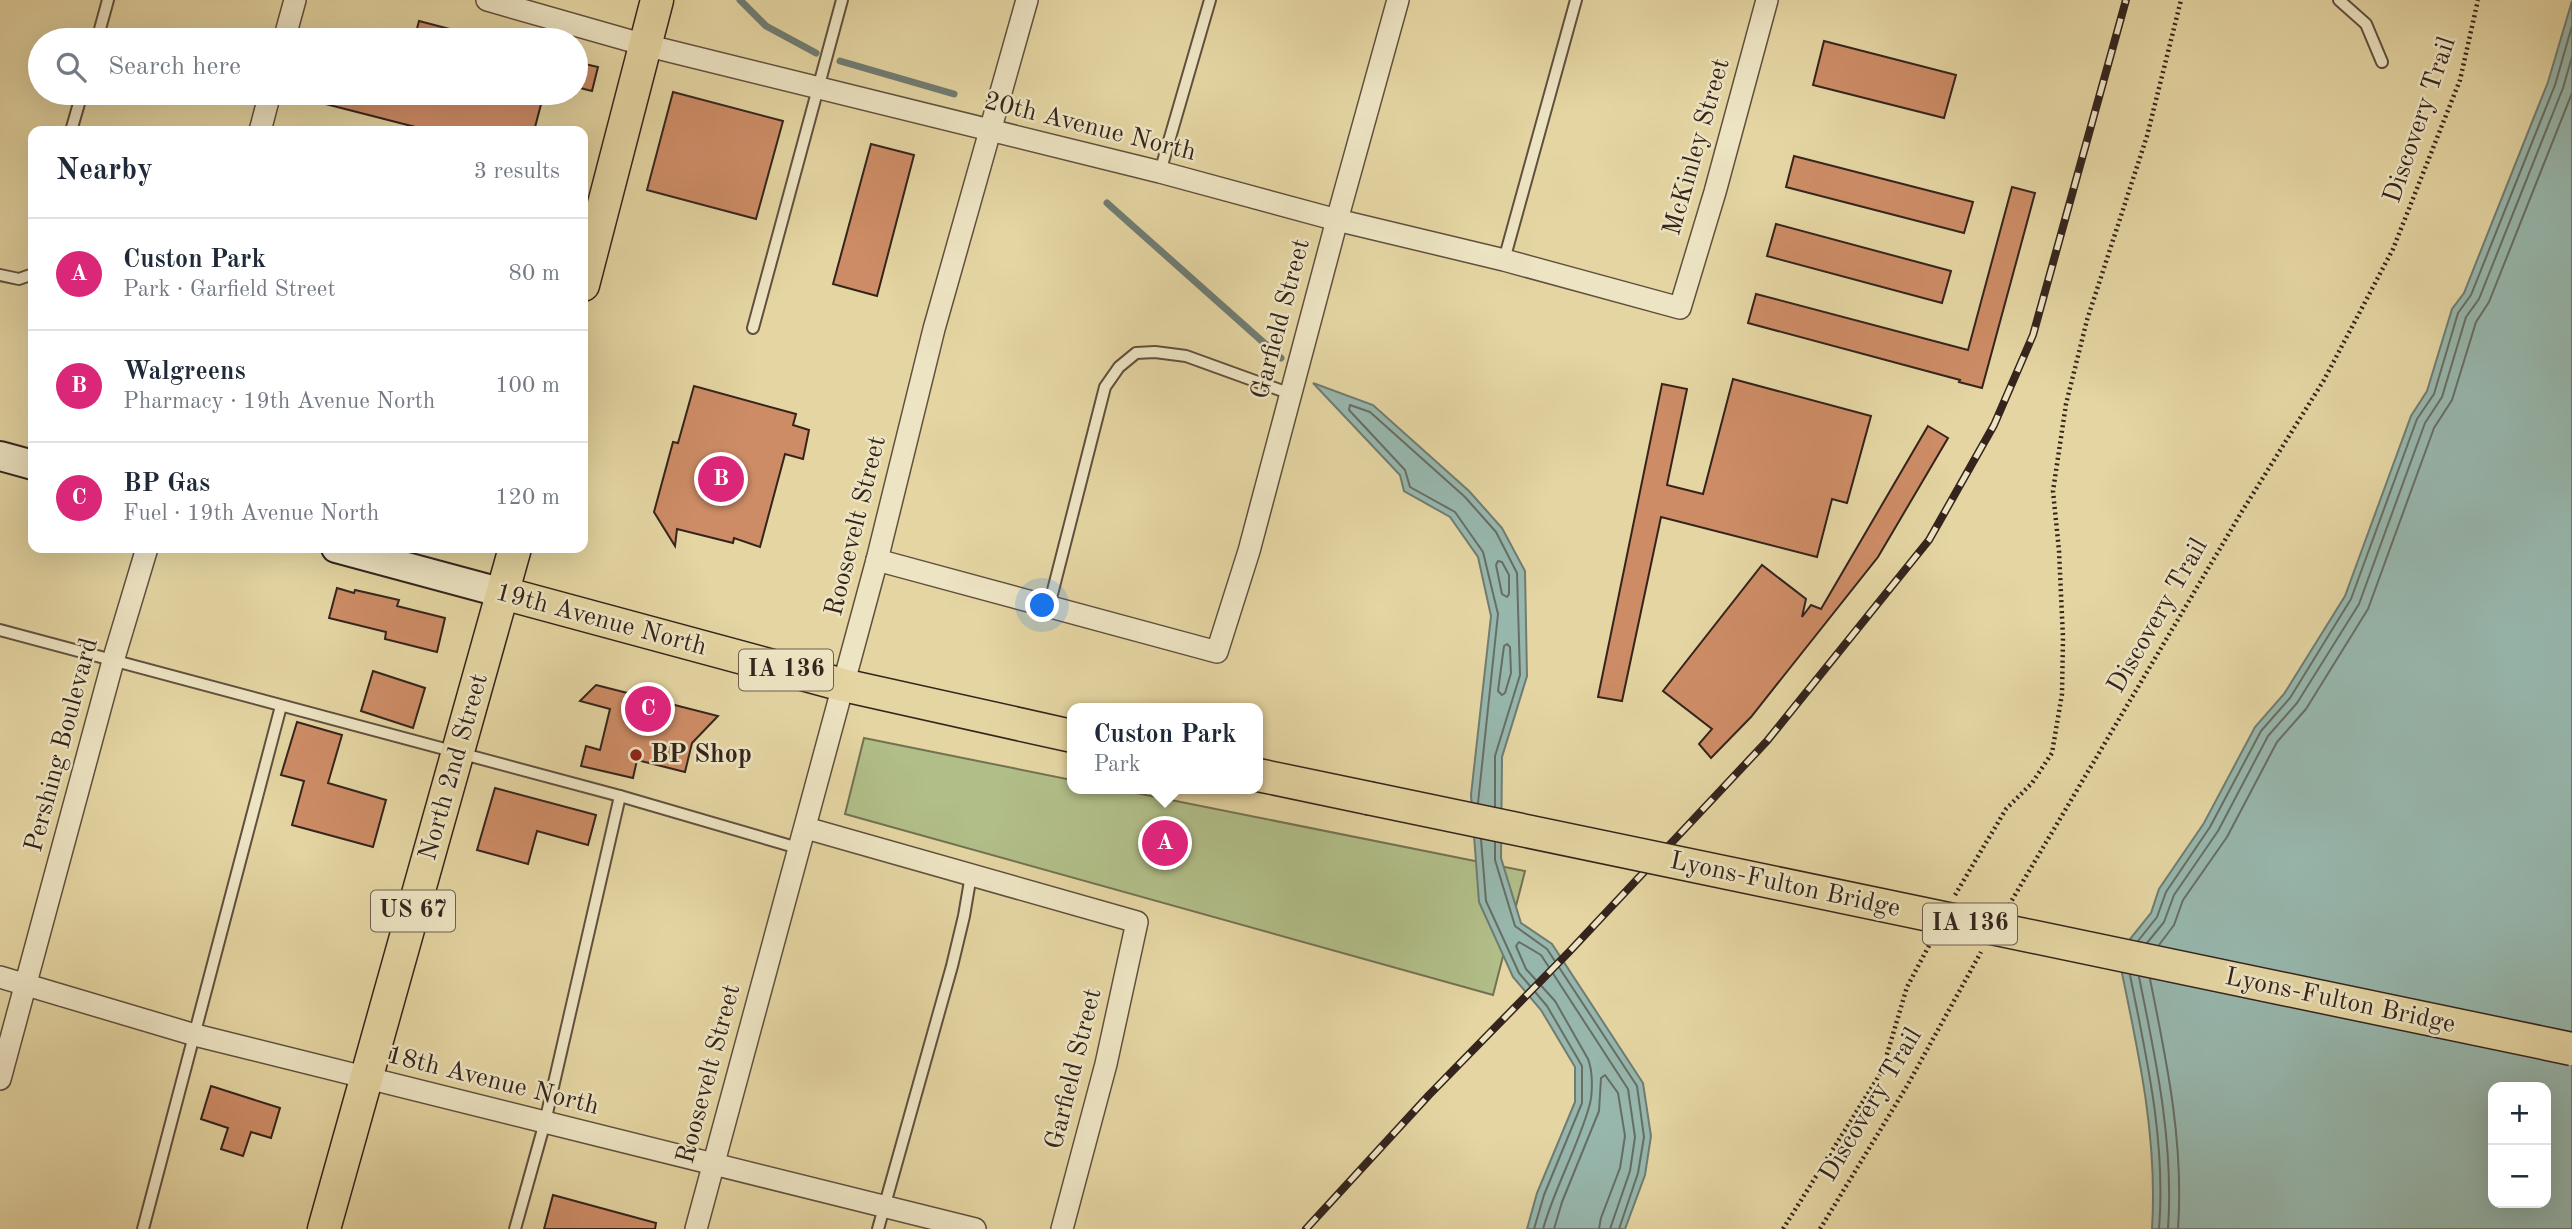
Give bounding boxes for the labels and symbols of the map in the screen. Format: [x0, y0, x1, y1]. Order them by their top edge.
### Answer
street label: Discovery Trail [2379, 33, 2461, 207]
street label: McKinley Street [1659, 56, 1735, 238]
street label: 20th Avenue North [981, 88, 1199, 166]
street label: Garfield Street [1247, 236, 1315, 402]
street label: Roosevelt Street [821, 433, 891, 619]
pin: B [698, 453, 744, 505]
street label: Discovery Trail [2103, 534, 2213, 698]
street label: 19th Avenue North [493, 579, 709, 661]
your location [1025, 588, 1059, 622]
street label: Pershing Boulevard [21, 635, 103, 855]
road number: IA 136 [739, 650, 833, 690]
street label: North 2nd Street [415, 671, 493, 863]
pin: C [625, 683, 671, 735]
place label: BP Shop [650, 742, 752, 768]
marker: BP Shop [628, 747, 644, 763]
pin: A [1142, 817, 1188, 869]
street label: Lyons-Fulton Bridge [1667, 848, 1903, 922]
road number: US 67 [371, 890, 455, 931]
road number: IA 136 [1923, 904, 2017, 944]
street label: Lyons-Fulton Bridge [2222, 964, 2458, 1038]
street label: Roosevelt Street [673, 982, 745, 1166]
street label: Garfield Street [1041, 986, 1107, 1152]
street label: Discovery Trail [1815, 1024, 1927, 1186]
street label: 18th Avenue North [384, 1042, 602, 1120]

